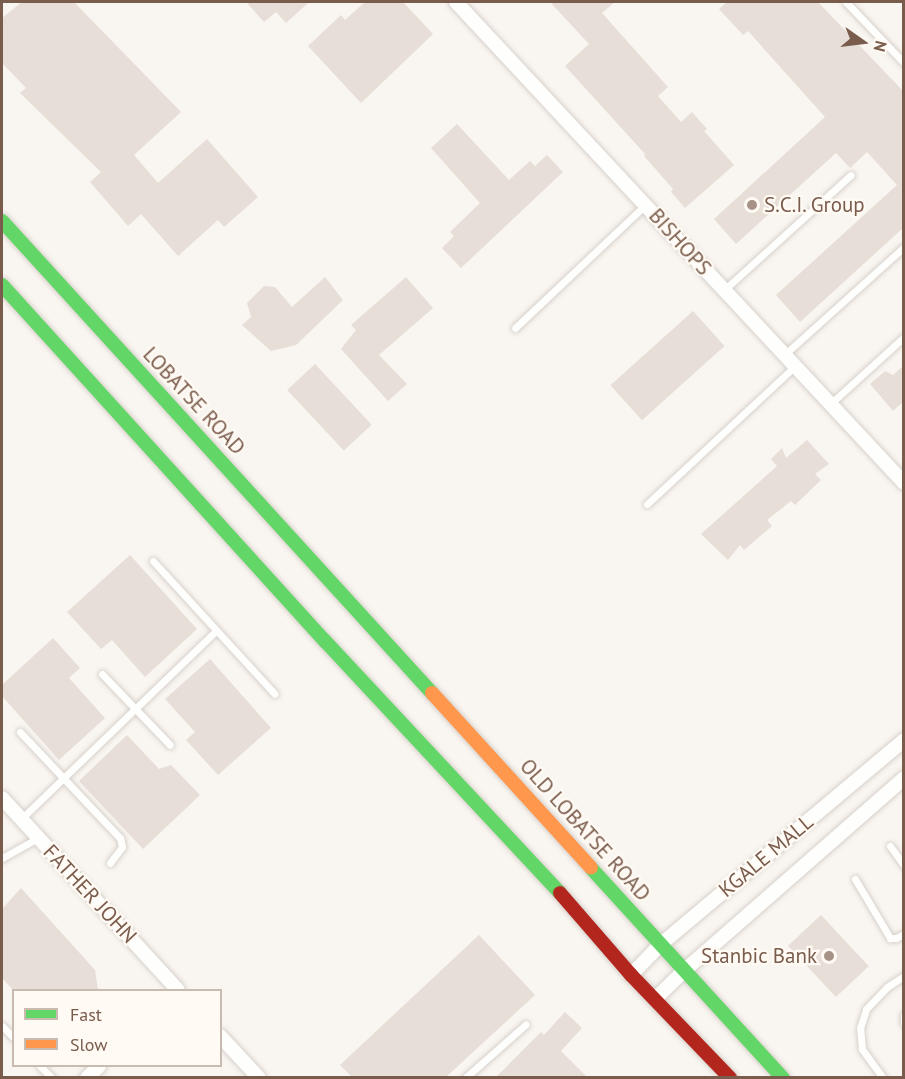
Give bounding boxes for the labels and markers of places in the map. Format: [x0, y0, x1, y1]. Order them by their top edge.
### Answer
place label: S.C.I. Group [764, 192, 866, 218]
marker: S.C.I. Group [745, 198, 759, 212]
place label: Stanbic Bank [701, 943, 817, 969]
marker: Stanbic Bank [822, 949, 836, 963]

